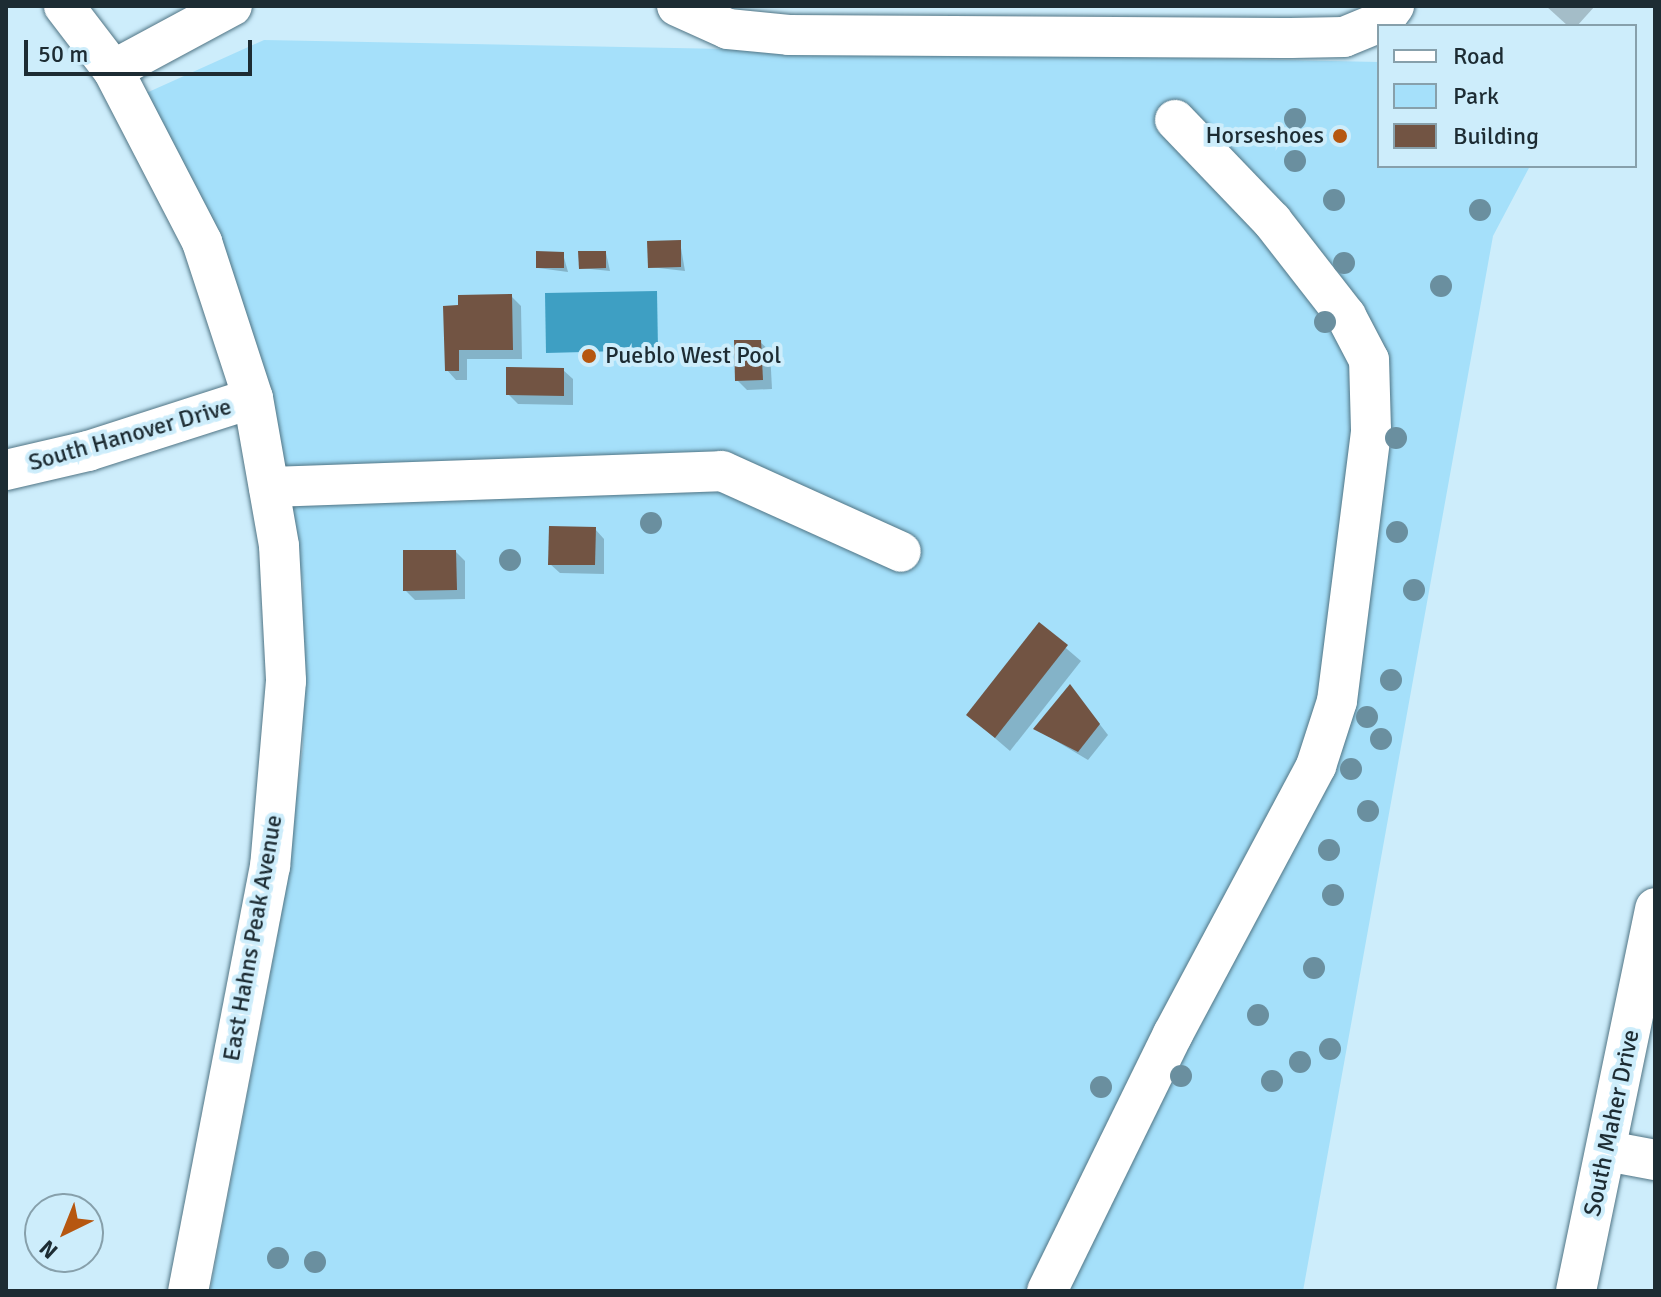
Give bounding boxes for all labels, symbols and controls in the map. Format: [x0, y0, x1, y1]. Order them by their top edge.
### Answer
scale bar [28, 24, 256, 74]
legend [1377, 24, 1637, 168]
text: 50 m [38, 39, 88, 69]
text: Road [1453, 41, 1504, 71]
text: Park [1453, 81, 1499, 111]
text: Building [1453, 121, 1539, 151]
place label: Horseshoes [1205, 122, 1324, 150]
marker: Horseshoes [1331, 127, 1349, 145]
place label: Pueblo West Pool [605, 342, 781, 370]
marker: Pueblo West Pool [580, 347, 598, 365]
street label: South Hanover Drive [25, 392, 235, 478]
street label: East Hahns Peak Avenue [217, 813, 289, 1063]
street label: South Maher Drive [1578, 1027, 1646, 1219]
north arrow [24, 1193, 104, 1273]
text: N [34, 1234, 63, 1265]

